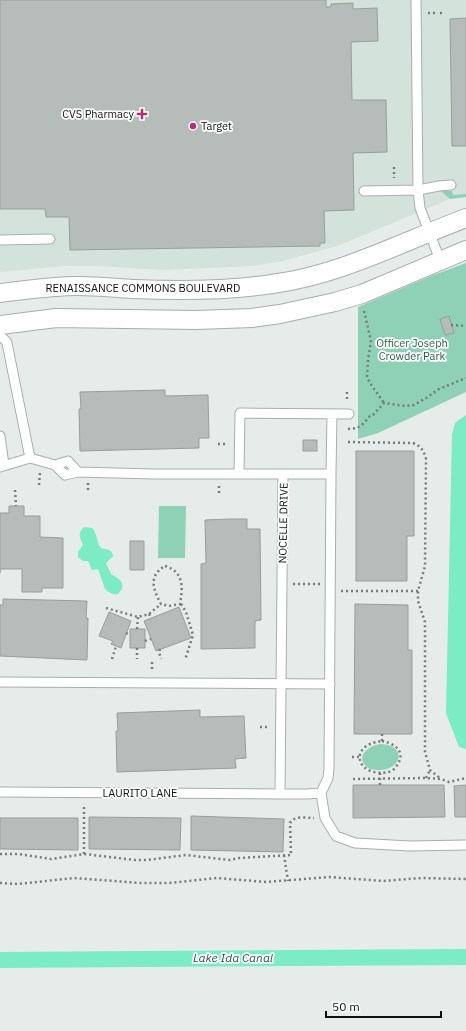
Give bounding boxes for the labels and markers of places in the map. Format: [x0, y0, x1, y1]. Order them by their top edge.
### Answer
place label: CVS Pharmacy [62, 107, 135, 121]
marker: CVS Pharmacy [137, 109, 147, 119]
place label: Target [201, 119, 232, 133]
marker: Target [188, 121, 198, 131]

